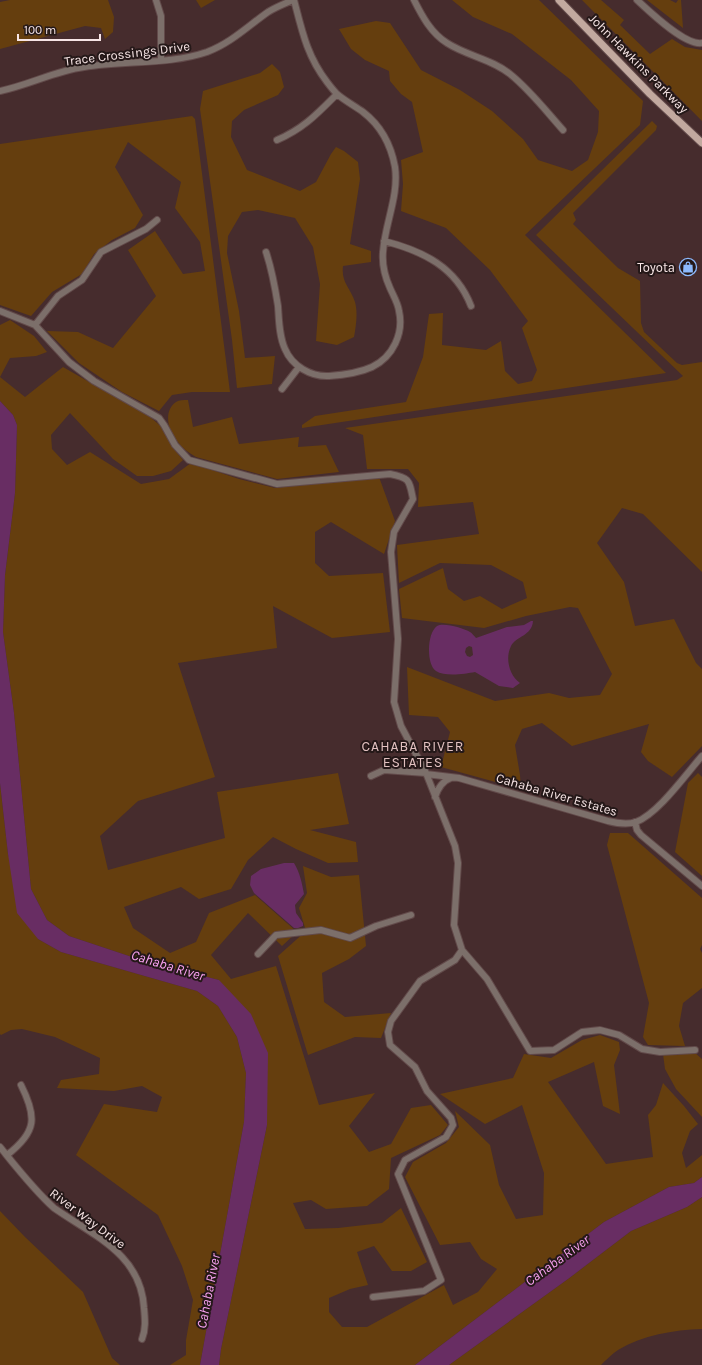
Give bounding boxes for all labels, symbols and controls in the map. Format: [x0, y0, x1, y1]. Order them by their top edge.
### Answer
street label: John Hawkins Parkway [586, 11, 691, 116]
scale bar [18, 16, 100, 42]
text: 100 m [24, 23, 56, 37]
street label: Trace Crossings Drive [63, 38, 191, 69]
shop icon: Toyota [678, 257, 698, 277]
place label: Toyota [637, 260, 675, 275]
district label: CAHABA RIVER ESTATES [362, 738, 464, 771]
street label: Cahaba River Estates [494, 770, 619, 819]
water label: Cahaba River [129, 946, 208, 985]
street label: River Way Drive [47, 1185, 129, 1252]
water label: Cahaba River [522, 1230, 594, 1290]
water label: Cahaba River [193, 1251, 224, 1330]

